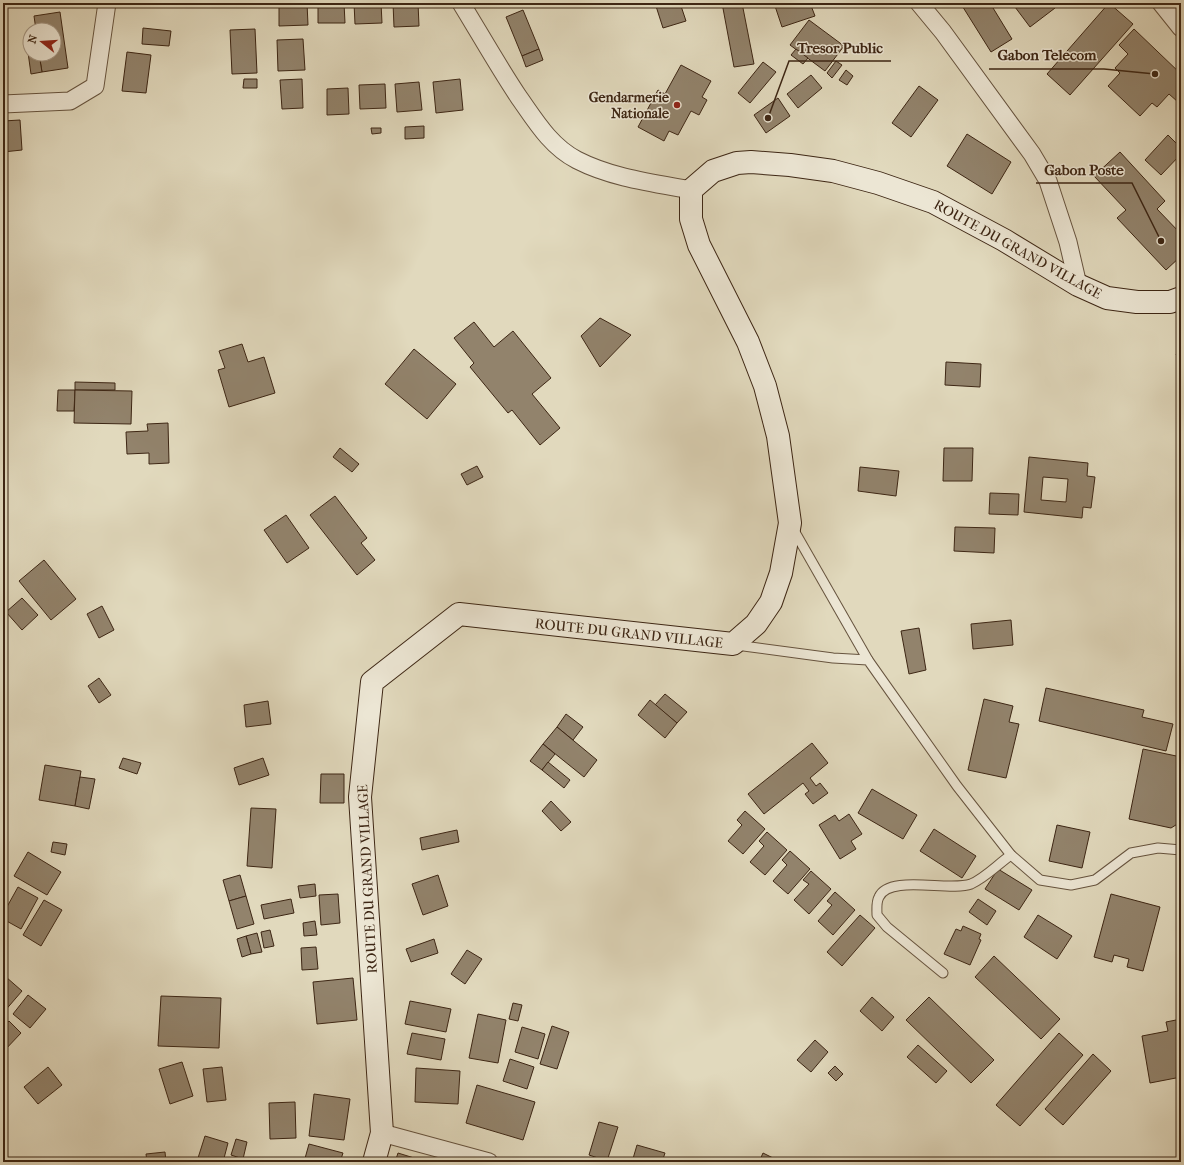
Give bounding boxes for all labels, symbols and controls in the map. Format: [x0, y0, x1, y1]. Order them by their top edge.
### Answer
north arrow [22, 22, 62, 62]
text: N [25, 33, 41, 45]
callout: Tresor Public [789, 34, 891, 61]
text: Tresor Public [796, 39, 883, 57]
callout: Gabon Telecom [989, 42, 1104, 69]
text: Gabon Telecom [997, 46, 1097, 64]
place label: Gendarmerie Nationale [589, 89, 669, 122]
marker: Gendarmerie Nationale [672, 100, 682, 110]
callout: Gabon Poste [1036, 156, 1132, 183]
text: Gabon Poste [1044, 161, 1124, 179]
street label: ROUTE DU GRAND VILLAGE [931, 196, 1105, 303]
street label: ROUTE DU GRAND VILLAGE [534, 615, 724, 652]
street label: ROUTE DU GRAND VILLAGE [354, 784, 381, 974]

